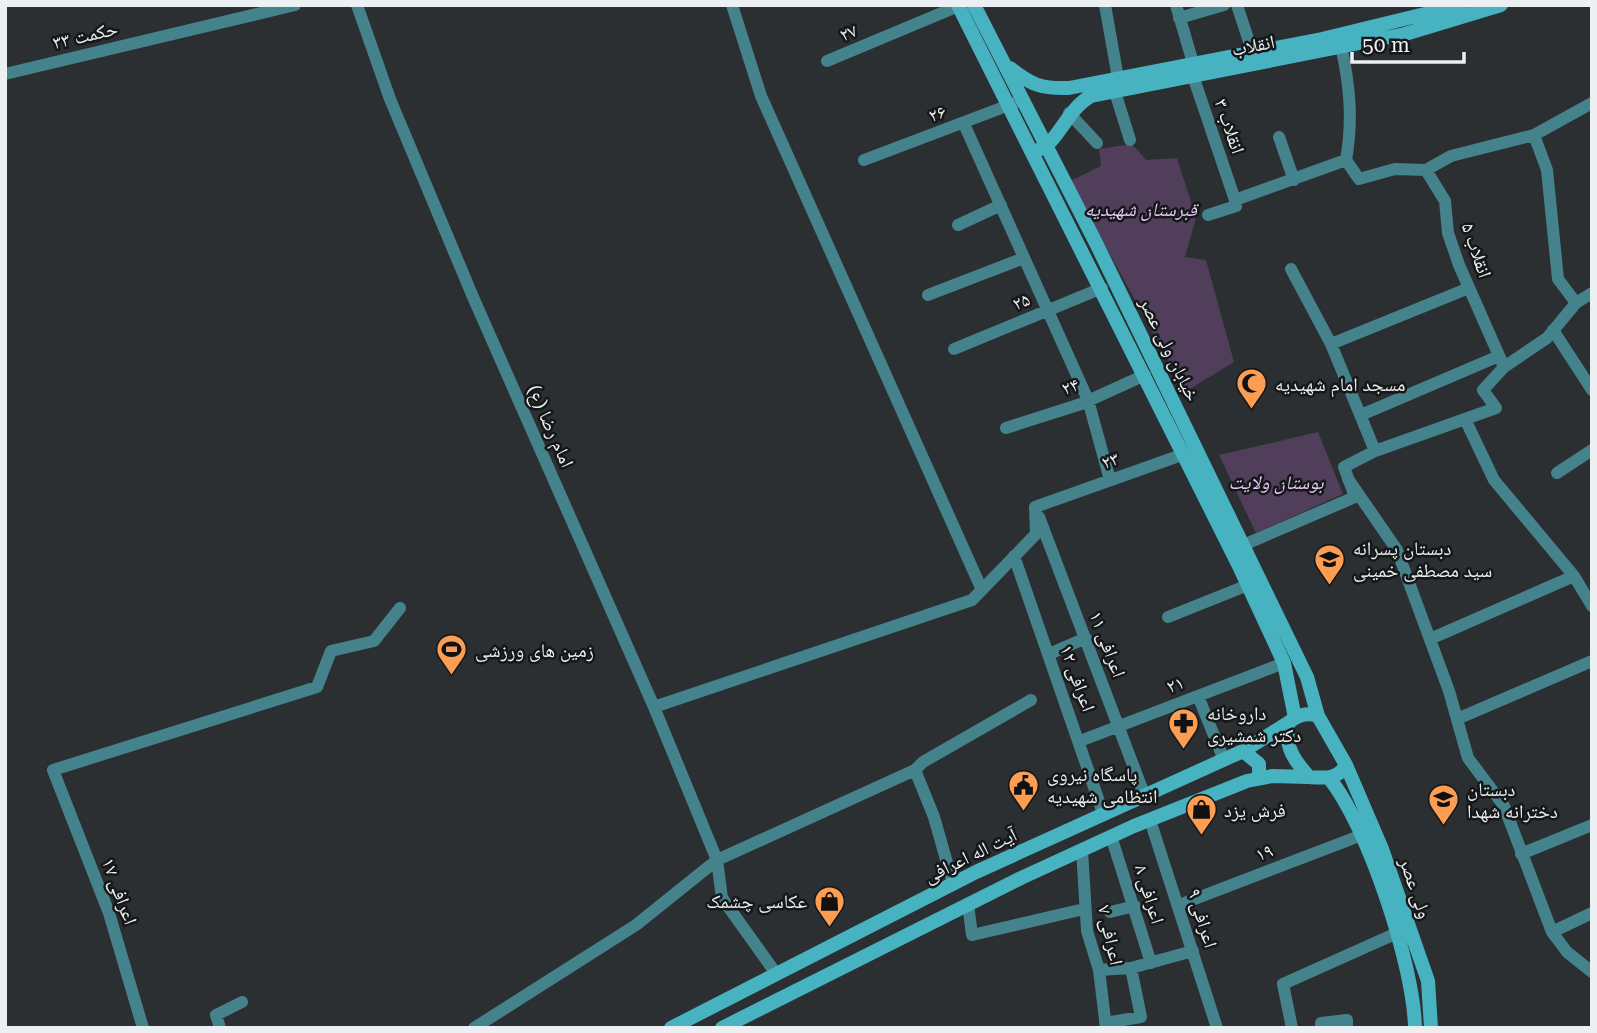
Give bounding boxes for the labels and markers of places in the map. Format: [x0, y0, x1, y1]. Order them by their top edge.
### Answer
mosque icon: مسجد امام شهیدیه [1235, 367, 1269, 411]
place label: مسجد امام شهیدیه [1275, 373, 1406, 398]
place label: دبستان پسرانه سید مصطفی خمینی [1353, 537, 1492, 582]
school or university icon: دبستان پسرانه سید مصطفی خمینی [1313, 542, 1347, 586]
sports icon: زمین های ورزشی [435, 633, 469, 677]
place label: زمین های ورزشی [475, 639, 594, 662]
place label: داروخانه دکتر شمشیری [1207, 702, 1301, 747]
pharmacy icon: داروخانه دکتر شمشیری [1167, 707, 1201, 751]
place label: پاسگاه نیروی انتظامی شهیدیه [1047, 763, 1158, 808]
public building icon: پاسگاه نیروی انتظامی شهیدیه [1007, 768, 1041, 812]
place label: دبستان دخترانه شهدا [1467, 778, 1558, 823]
school or university icon: دبستان دخترانه شهدا [1427, 783, 1461, 827]
shop icon: فرش یزد [1184, 793, 1218, 837]
place label: فرش یزد [1224, 799, 1286, 822]
shop icon: عکاسی چشمک [813, 884, 847, 928]
place label: عکاسی چشمک [706, 890, 807, 913]

